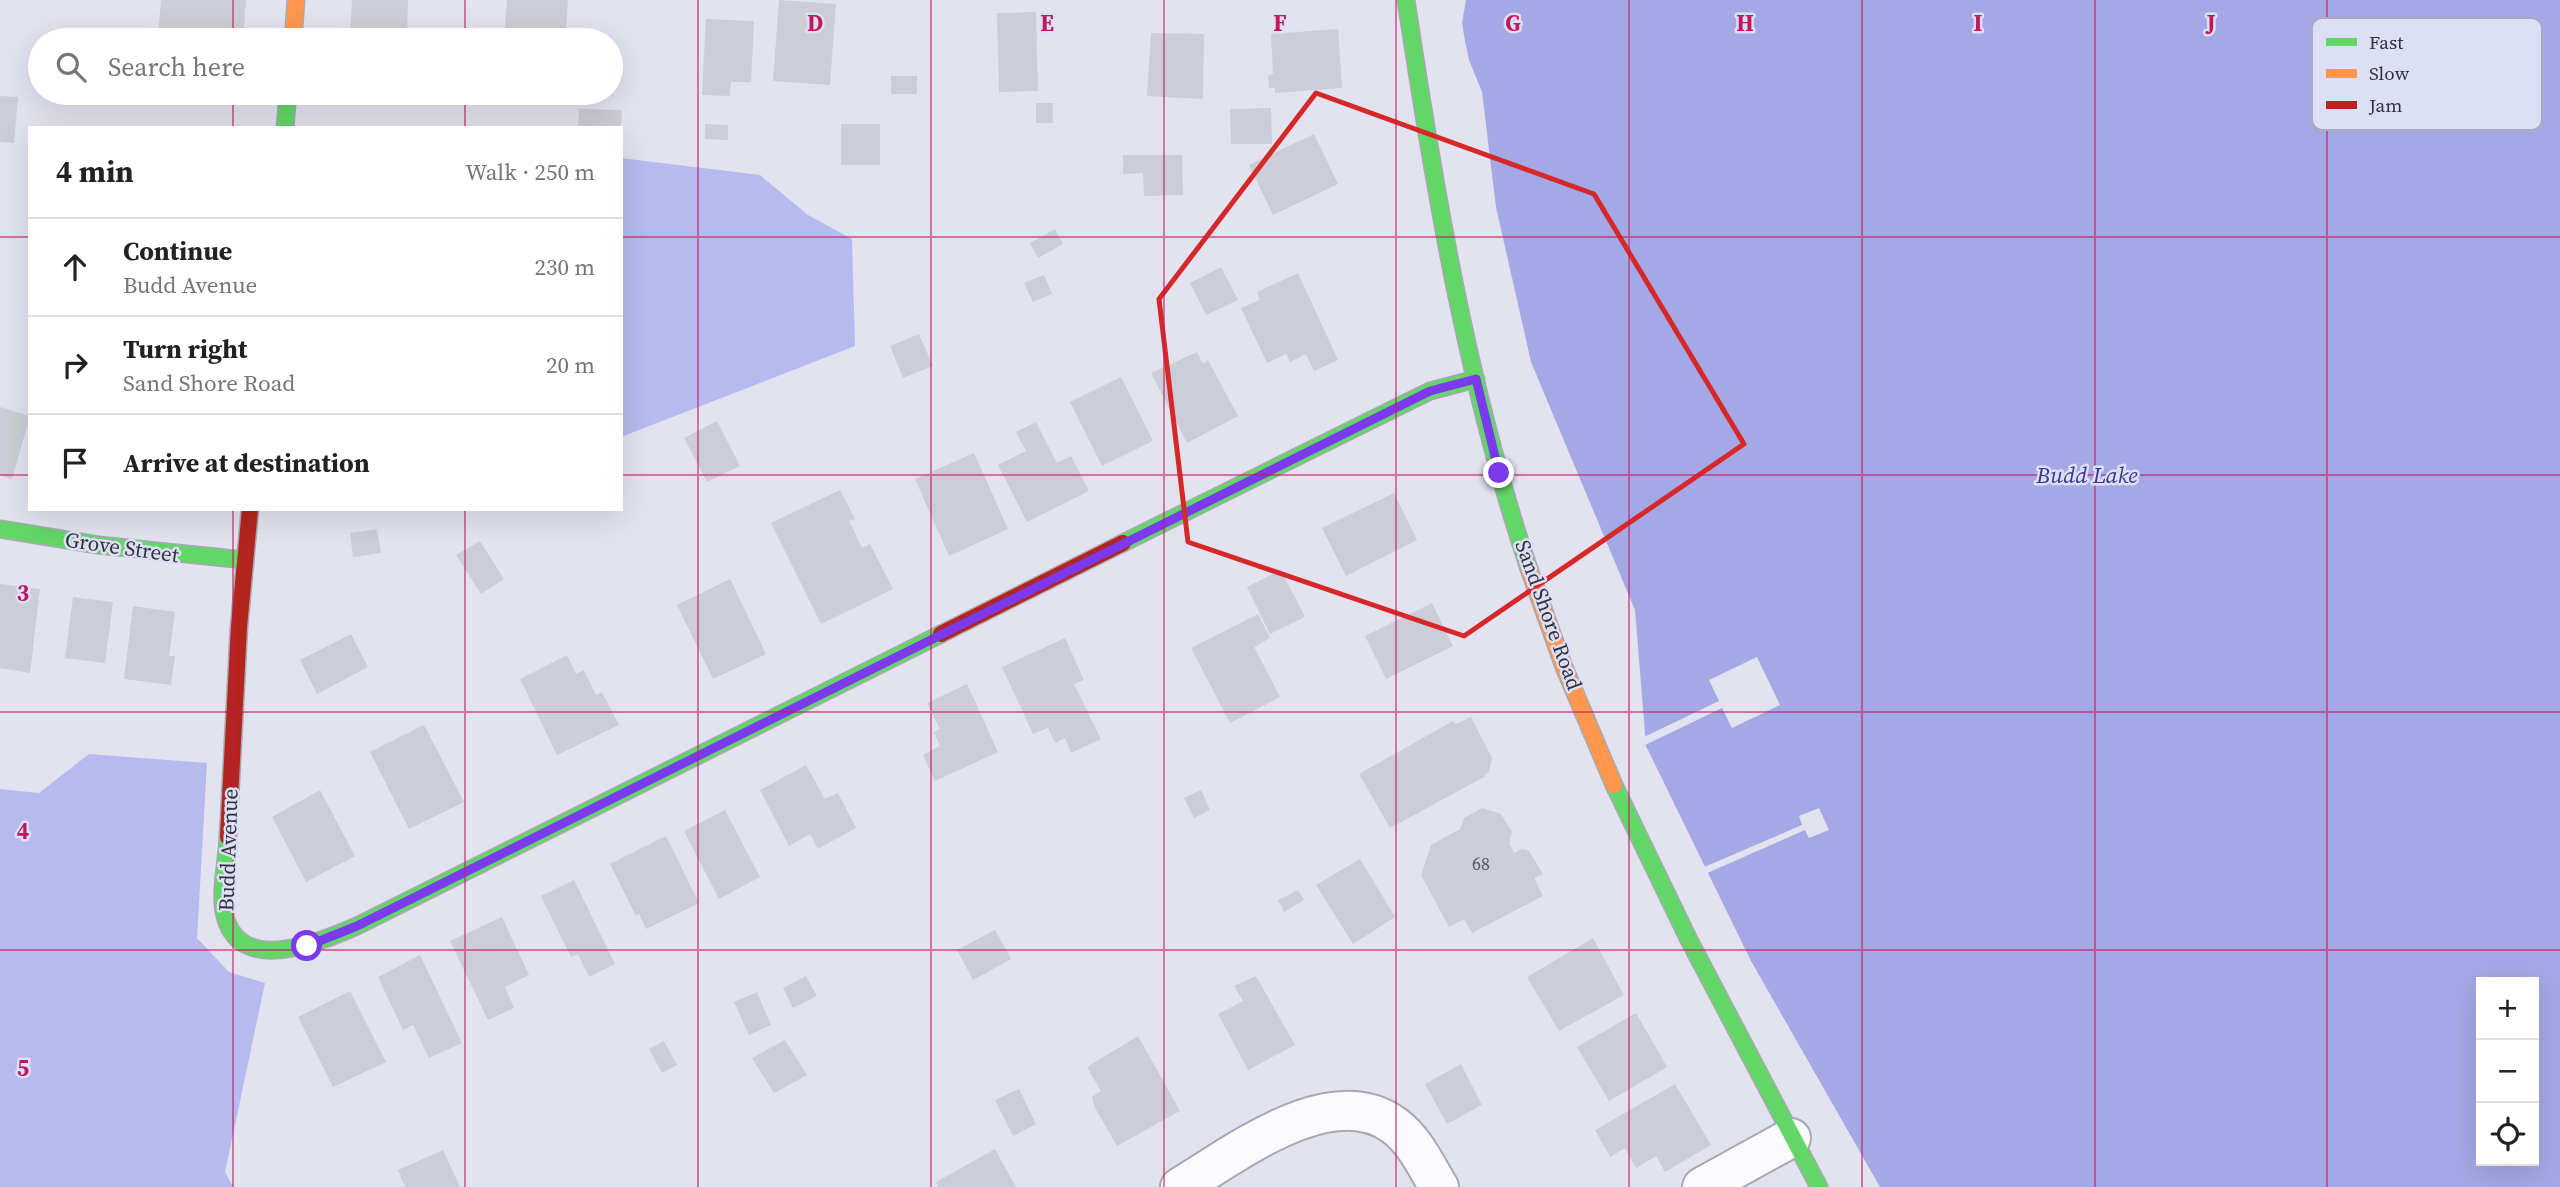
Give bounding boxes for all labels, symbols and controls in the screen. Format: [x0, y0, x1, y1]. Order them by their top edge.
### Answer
text: D [807, 7, 823, 39]
text: E [1040, 7, 1054, 39]
text: F [1273, 7, 1287, 39]
text: G [1505, 7, 1521, 39]
text: H [1736, 7, 1754, 39]
text: I [1974, 7, 1983, 39]
text: J [2204, 7, 2216, 39]
legend [2312, 18, 2542, 130]
search box [28, 28, 623, 105]
text: Fast [2369, 29, 2404, 55]
icon: search [52, 48, 90, 86]
text: Search here [108, 49, 245, 85]
text: Slow [2369, 60, 2410, 86]
text: Jam [2368, 92, 2402, 118]
text: 4 min [56, 151, 134, 192]
text: Walk · 250 m [465, 156, 595, 188]
text: Continue [123, 233, 232, 269]
icon: ahead [56, 248, 94, 286]
text: 230 m [534, 251, 595, 283]
text: Budd Avenue [123, 269, 257, 301]
text: Turn right [123, 331, 247, 367]
icon: right [56, 346, 94, 384]
text: 20 m [546, 349, 595, 381]
text: Sand Shore Road [123, 367, 295, 399]
icon: arrive [56, 444, 94, 482]
text: Arrive at destination [123, 445, 370, 481]
route end [1483, 457, 1514, 488]
water label: Budd Lake [2035, 459, 2138, 491]
street label: Grove Street [63, 525, 181, 569]
street label: Sand Shore Road [1508, 536, 1590, 694]
text: 3 [17, 577, 29, 609]
street label: Budd Avenue [211, 788, 245, 912]
text: 4 [17, 815, 29, 847]
house number: 68 [1472, 851, 1490, 876]
route start [291, 930, 322, 961]
map controls [2476, 977, 2539, 1166]
button: + [2476, 977, 2539, 1040]
button: − [2476, 1040, 2539, 1103]
text: 5 [17, 1052, 29, 1084]
button: locate [2476, 1103, 2539, 1166]

